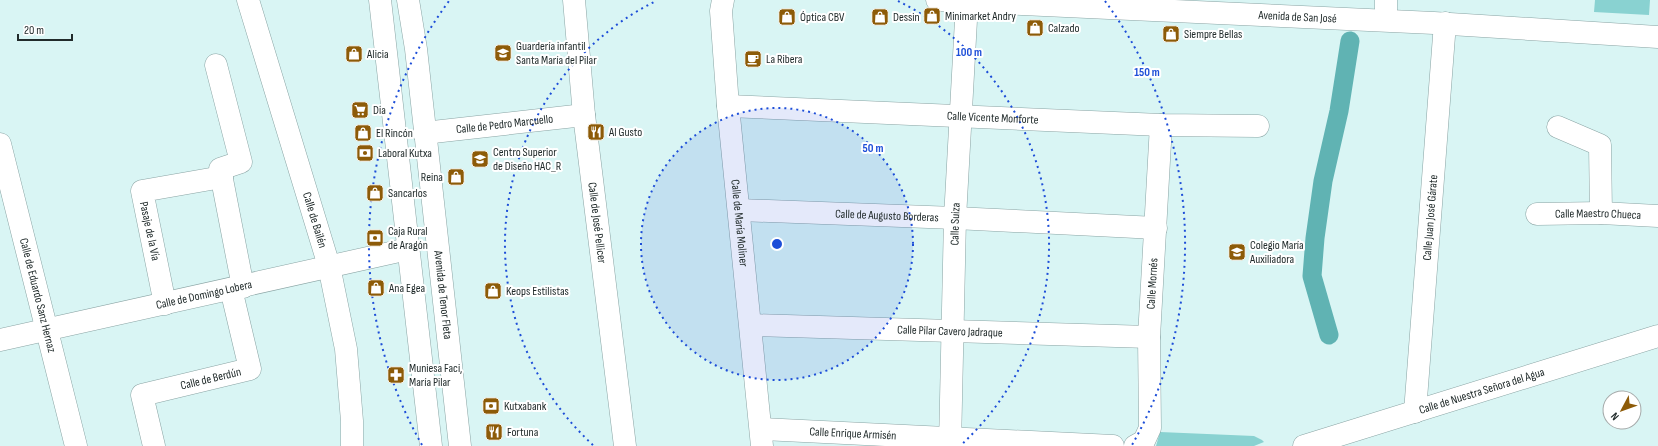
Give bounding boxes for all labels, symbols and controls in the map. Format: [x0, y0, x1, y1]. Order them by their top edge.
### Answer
shop icon: Minimarket Andry [922, 6, 942, 26]
shop icon: Óptica CBV [777, 7, 797, 27]
shop icon: Dessin [870, 7, 890, 27]
street label: Avenida de San José [1257, 8, 1337, 27]
place label: Minimarket Andry [945, 9, 1016, 24]
place label: Óptica CBV [800, 10, 845, 25]
place label: Dessin [893, 10, 920, 25]
scale bar [18, 16, 72, 42]
shop icon: Calzado [1025, 18, 1045, 38]
place label: Calzado [1048, 21, 1079, 36]
text: 20 m [24, 23, 44, 38]
shop icon: Siempre Bellas [1161, 24, 1181, 44]
place label: Siempre Bellas [1184, 27, 1242, 42]
place label: Guardería infantil Santa María del Pilar [516, 39, 597, 68]
school or university icon: Guardería infantil Santa María del Pilar [493, 43, 513, 63]
shop icon: Alicia [344, 44, 364, 64]
text: 100 m [956, 45, 982, 60]
place label: Alicia [366, 47, 389, 62]
cafe icon: La Ribera [743, 49, 763, 69]
place label: La Ribera [766, 52, 803, 67]
text: 150 m [1134, 65, 1160, 80]
supermarket icon: Dia [350, 100, 370, 120]
place label: Dia [373, 103, 386, 118]
street label: Calle Vicente Monforte [947, 109, 1039, 128]
street label: Calle de Pedro Marcuello [455, 112, 554, 137]
restaurant icon: Al Gusto [586, 122, 606, 142]
shop icon: El Rincón [353, 123, 373, 143]
place label: Al Gusto [608, 125, 642, 140]
place label: El Rincón [376, 126, 413, 141]
text: 50 m [863, 141, 883, 156]
bank icon: Laboral Kutxa [355, 143, 375, 163]
place label: Centro Superior de Diseño HAC_R [493, 145, 562, 174]
place label: Laboral Kutxa [378, 146, 432, 161]
school or university icon: Centro Superior de Diseño HAC_R [470, 149, 490, 169]
shop icon: Reina [446, 167, 466, 187]
place label: Reina [421, 170, 443, 185]
street label: Calle Juan José Gárate [1420, 174, 1441, 261]
street label: Calle de María Moliner [727, 179, 751, 268]
street label: Calle de José Pellicer [584, 181, 609, 265]
shop icon: Sancarlos [365, 183, 385, 203]
place label: Sancarlos [388, 186, 427, 201]
street label: Calle de Bailén [299, 190, 330, 250]
street label: Pasaje de la Vía [136, 200, 163, 262]
street label: Calle Suiza [947, 202, 964, 246]
street label: Calle Maestro Chueca [1555, 206, 1642, 223]
street label: Calle de Augusto Borderas [835, 207, 939, 225]
place label: Caja Rural de Aragón [388, 224, 428, 253]
bank icon: Caja Rural de Aragón [365, 228, 385, 248]
street label: Calle de Eduardo Sanz Hernaz [16, 237, 59, 355]
centre of rings [770, 237, 784, 251]
place label: Colegio María Auxiliadora [1249, 238, 1304, 267]
school or university icon: Colegio María Auxiliadora [1227, 242, 1247, 262]
street label: Avenida de Tenor Fleta [430, 249, 455, 340]
street label: Calle Mornés [1144, 258, 1161, 310]
street label: Calle de Domingo Lobera [155, 277, 254, 313]
shop icon: Ana Egea [366, 278, 386, 298]
place label: Ana Egea [388, 281, 426, 296]
shop icon: Keops Estilistas [483, 281, 503, 301]
place label: Keops Estilistas [506, 284, 569, 299]
street label: Calle Pilar Cavero Jadraque [897, 322, 1003, 341]
place label: Muniesa Faci, María Pilar [409, 361, 462, 390]
street label: Calle de Berdún [179, 364, 243, 393]
pharmacy icon: Muniesa Faci, María Pilar [386, 365, 406, 385]
street label: Calle de Nuestra Señora del Agua [1417, 365, 1547, 418]
north arrow [1602, 390, 1642, 430]
bank icon: Kutxabank [481, 396, 501, 416]
place label: Kutxabank [504, 399, 547, 414]
text: N [1608, 410, 1622, 423]
restaurant icon: Fortuna [484, 422, 504, 442]
street label: Calle Enrique Armisén [809, 424, 897, 444]
place label: Fortuna [507, 425, 539, 440]

